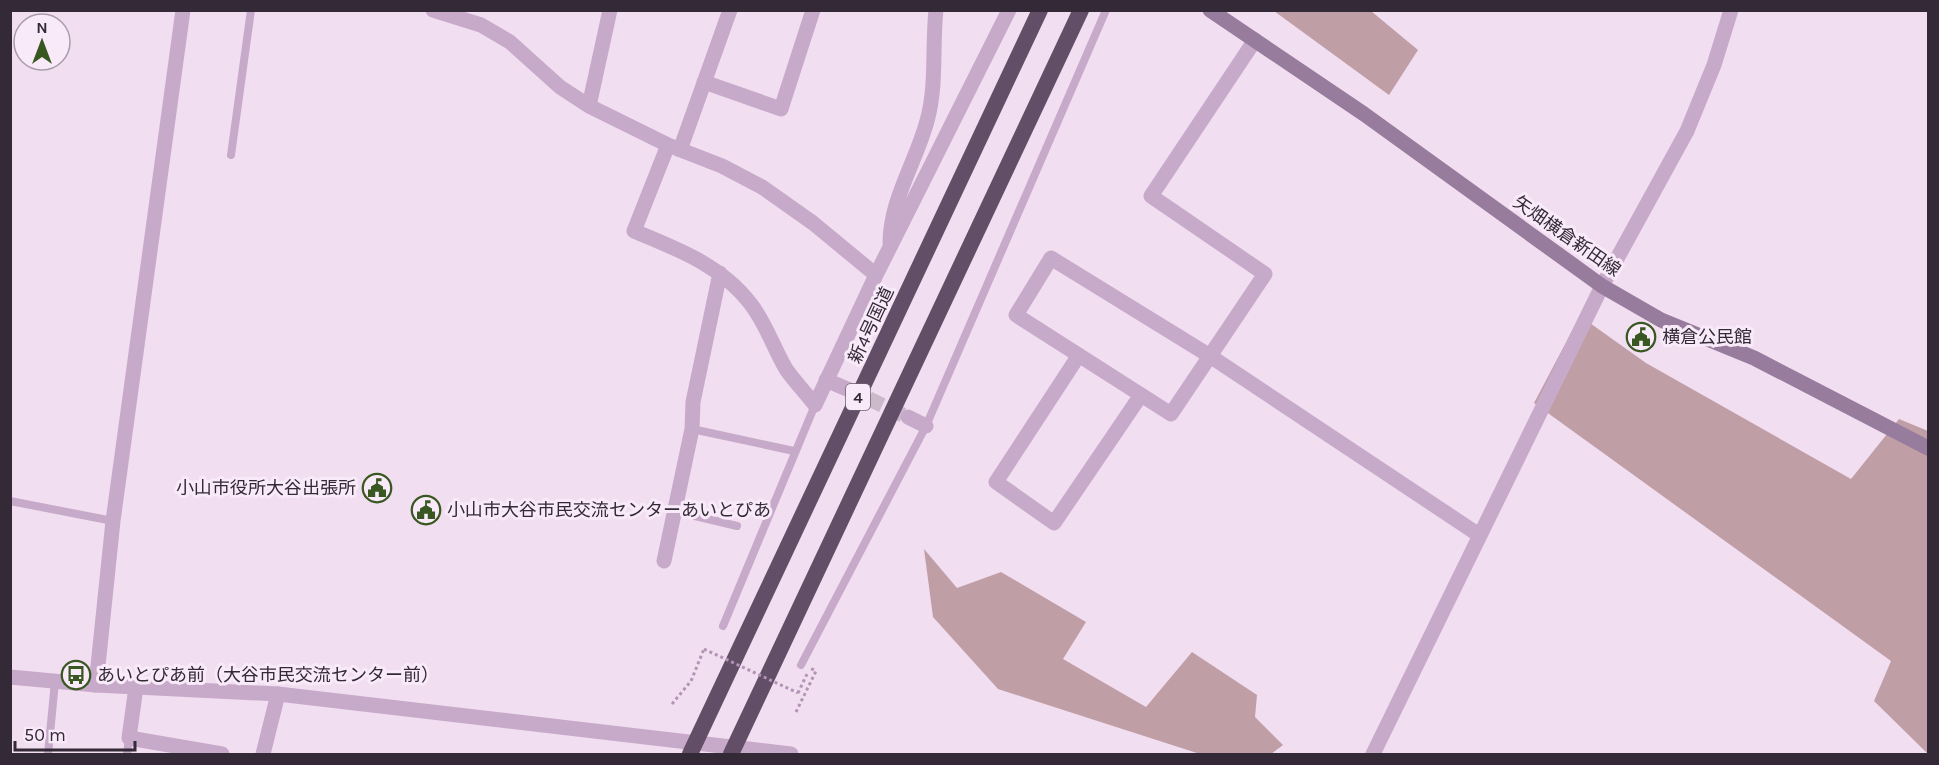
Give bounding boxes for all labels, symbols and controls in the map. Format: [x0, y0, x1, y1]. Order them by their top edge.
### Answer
north arrow [12, 12, 72, 72]
text: N [36, 18, 48, 37]
street label: 矢畑横倉新田線 [1509, 191, 1625, 281]
street label: 新4号国道 [844, 283, 898, 367]
public building icon: 横倉公民館 [1625, 321, 1657, 353]
place label: 横倉公民館 [1662, 326, 1752, 348]
road number: 4 [846, 384, 870, 410]
public building icon: 小山市役所大谷出張所 [361, 472, 393, 504]
place label: 小山市役所大谷出張所 [176, 477, 356, 499]
public building icon: 小山市大谷市民交流センターあいとぴあ [410, 494, 442, 526]
place label: 小山市大谷市民交流センターあいとぴあ [447, 499, 771, 521]
bus stop icon: あいとぴあ前（大谷市民交流センター前） [60, 659, 92, 691]
place label: あいとぴあ前（大谷市民交流センター前） [97, 664, 439, 686]
scale bar [15, 714, 135, 752]
text: 50 m [24, 724, 66, 746]

